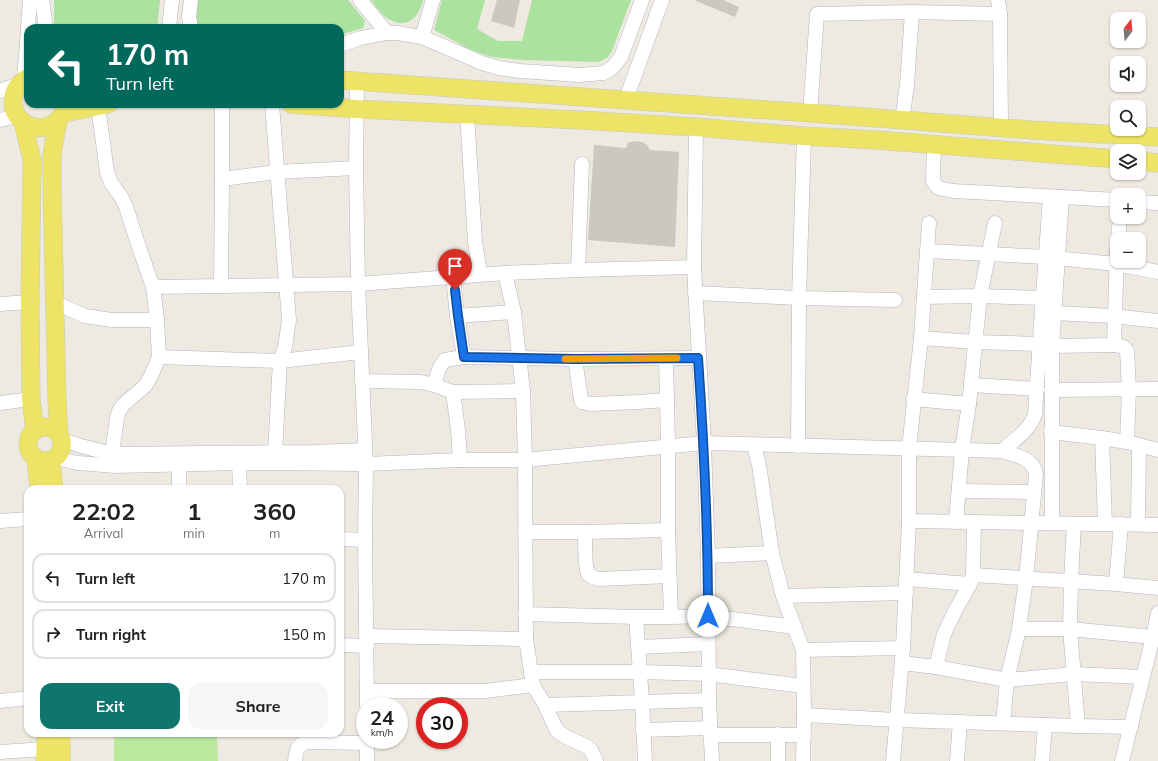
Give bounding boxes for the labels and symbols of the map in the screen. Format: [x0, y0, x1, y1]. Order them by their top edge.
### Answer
north arrow [1110, 12, 1146, 48]
pin [438, 249, 472, 290]
position arrow [687, 595, 729, 637]
speed limit sign: 30 [416, 697, 468, 749]

